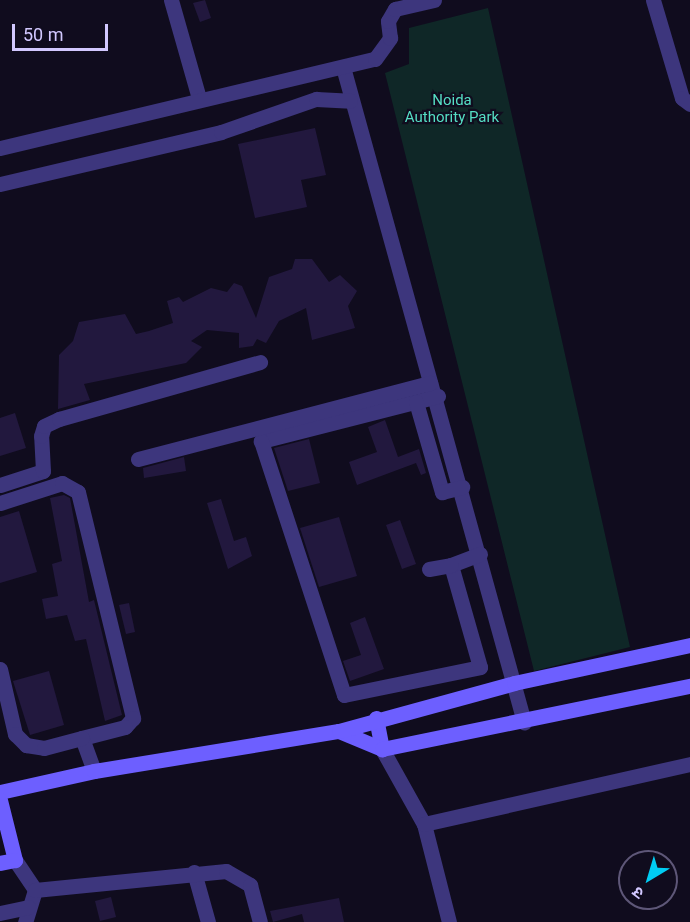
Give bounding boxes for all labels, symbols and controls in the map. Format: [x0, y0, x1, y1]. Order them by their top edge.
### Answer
scale bar [15, 12, 111, 50]
text: 50 m [23, 24, 63, 45]
park label: Noida Authority Park [405, 91, 499, 126]
north arrow [618, 850, 678, 910]
text: उ [628, 883, 647, 903]

